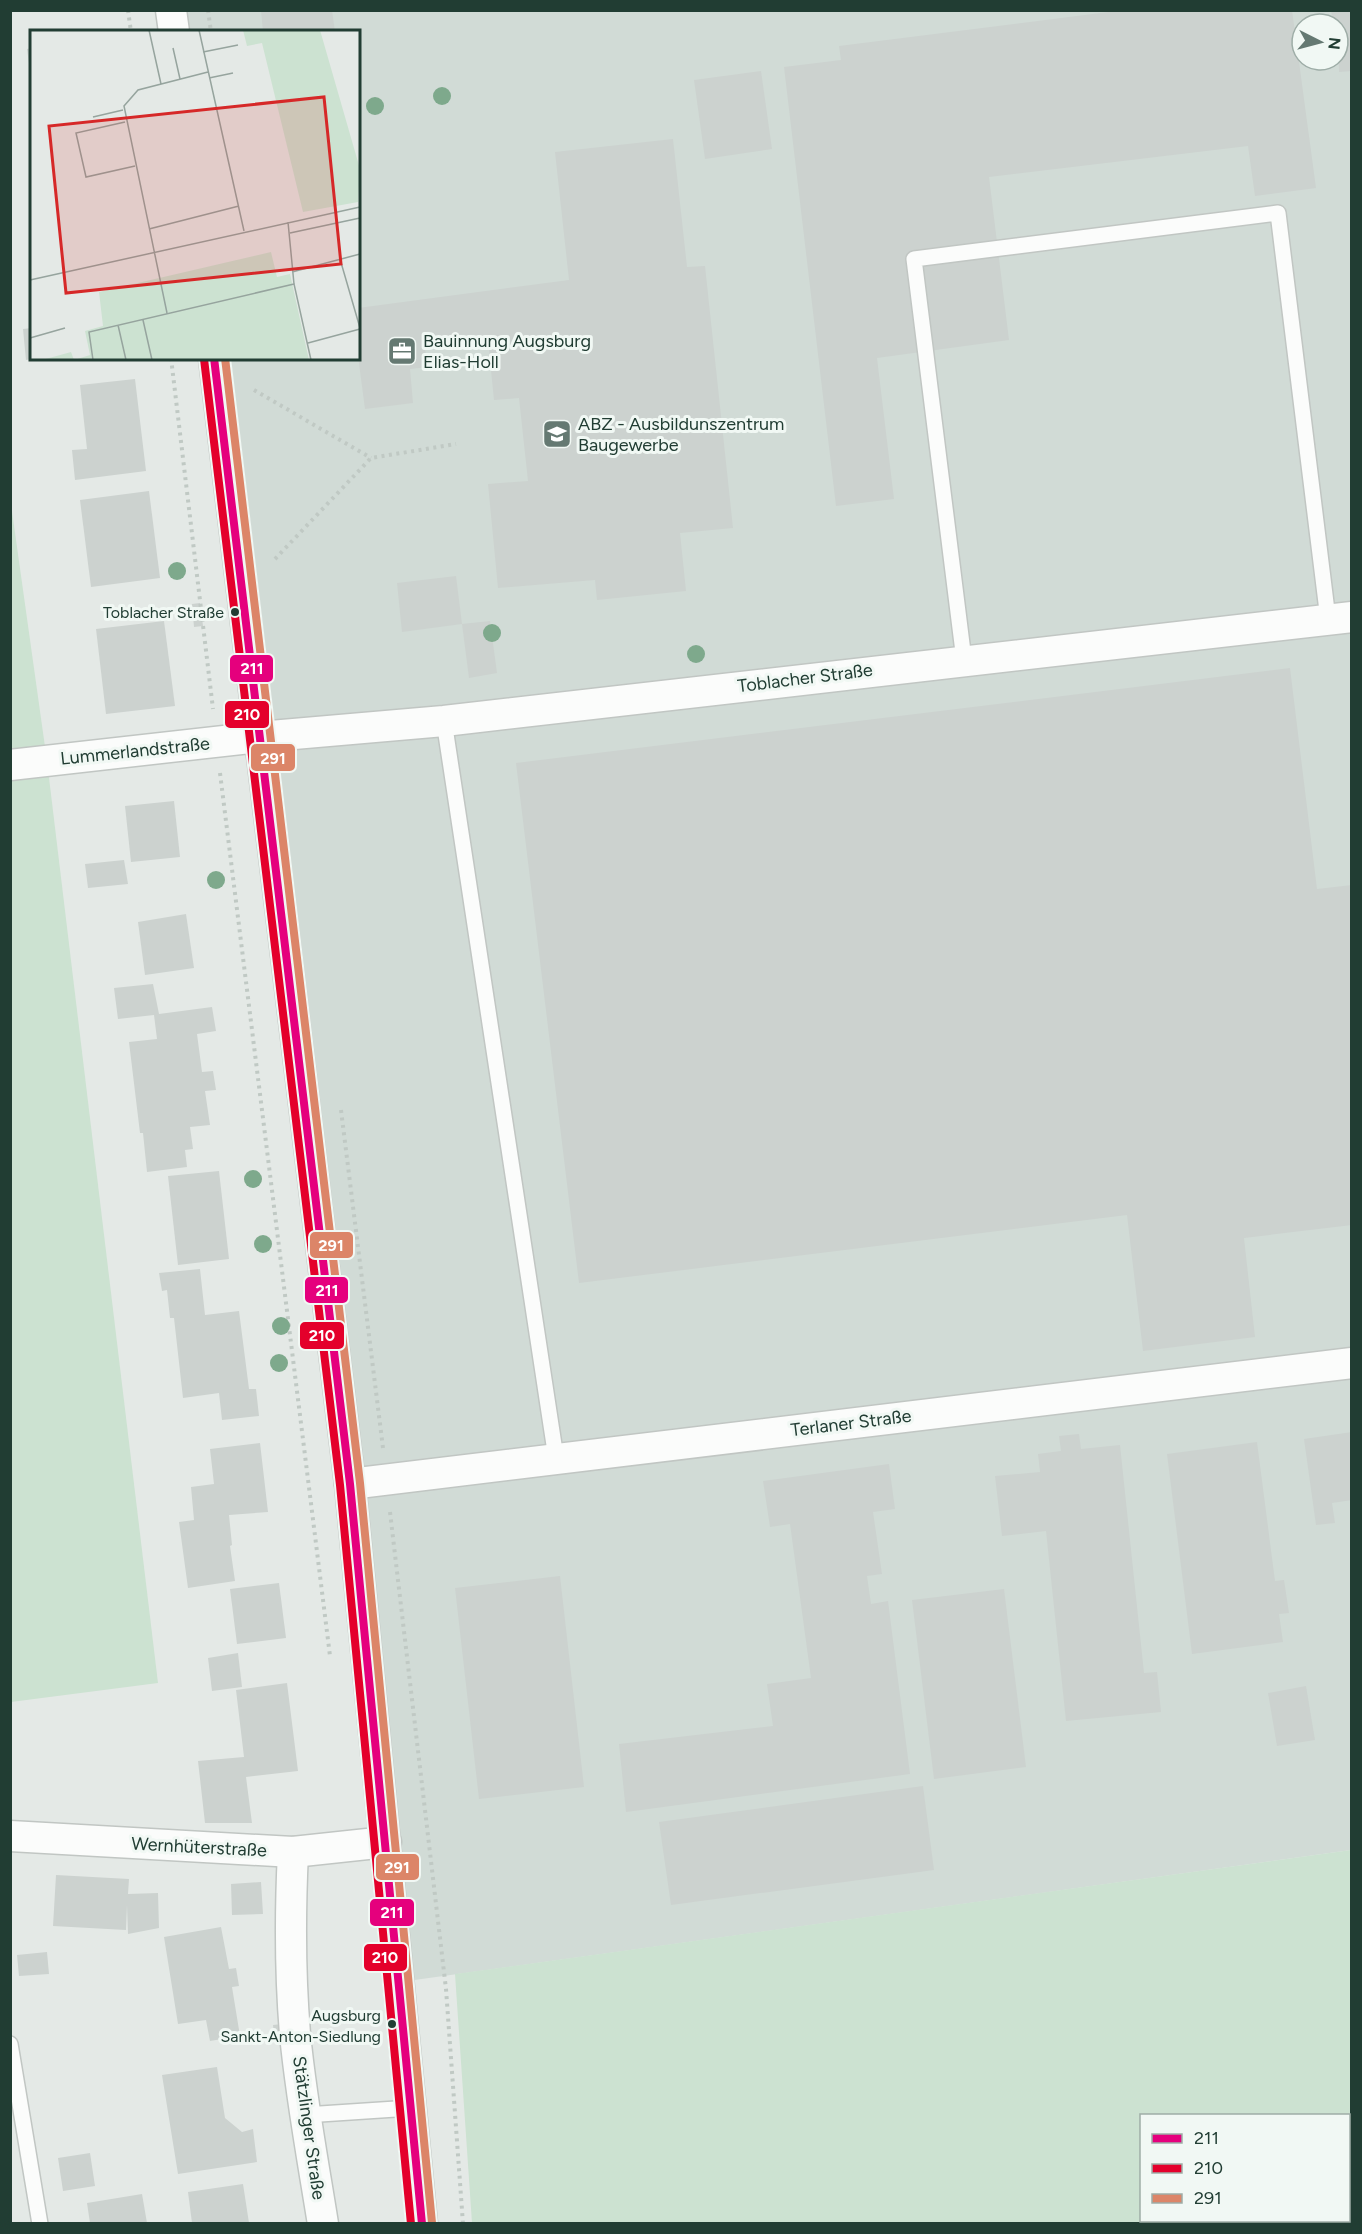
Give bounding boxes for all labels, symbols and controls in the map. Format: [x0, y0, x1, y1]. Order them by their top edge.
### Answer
north arrow [1290, 12, 1350, 72]
inset map [30, 30, 360, 360]
text: N [1324, 36, 1345, 51]
place label: Bauinnung Augsburg Elias-Holl [423, 330, 591, 373]
office icon: Bauinnung Augsburg Elias-Holl [386, 335, 418, 367]
place label: ABZ - Ausbildunszentrum Baugewerbe [578, 413, 784, 456]
school or university icon: ABZ - Ausbildunszentrum Baugewerbe [541, 418, 573, 450]
place label: Toblacher Straße [103, 603, 224, 622]
marker: Toblacher Straße [229, 606, 241, 618]
line badge: 211 [229, 654, 274, 683]
text: 211 [241, 659, 263, 678]
street label: Toblacher Straße [736, 659, 874, 697]
line badge: 210 [224, 700, 270, 729]
text: 210 [234, 705, 260, 724]
street label: Lummerlandstraße [59, 732, 211, 770]
line badge: 291 [250, 743, 296, 772]
text: 291 [260, 749, 286, 768]
line badge: 291 [309, 1231, 354, 1259]
text: 291 [318, 1236, 344, 1255]
line badge: 211 [304, 1276, 349, 1304]
text: 211 [316, 1281, 338, 1300]
line badge: 210 [299, 1321, 345, 1350]
text: 210 [309, 1326, 335, 1345]
street label: Terlaner Straße [789, 1405, 913, 1441]
street label: Wernhüterstraße [131, 1832, 268, 1862]
line badge: 291 [375, 1853, 420, 1881]
text: 291 [384, 1858, 410, 1877]
line badge: 211 [369, 1898, 415, 1927]
text: 211 [381, 1903, 403, 1922]
line badge: 210 [363, 1943, 408, 1972]
text: 210 [372, 1948, 398, 1967]
place label: Augsburg Sankt-Anton-Siedlung [221, 2006, 381, 2046]
marker: Augsburg Sankt-Anton-Siedlung [386, 2018, 398, 2030]
street label: Stätzlinger Straße [288, 2055, 330, 2201]
legend [1140, 2114, 1350, 2222]
text: 211 [1194, 2127, 1219, 2149]
text: 210 [1194, 2157, 1223, 2179]
text: 291 [1194, 2187, 1222, 2209]

